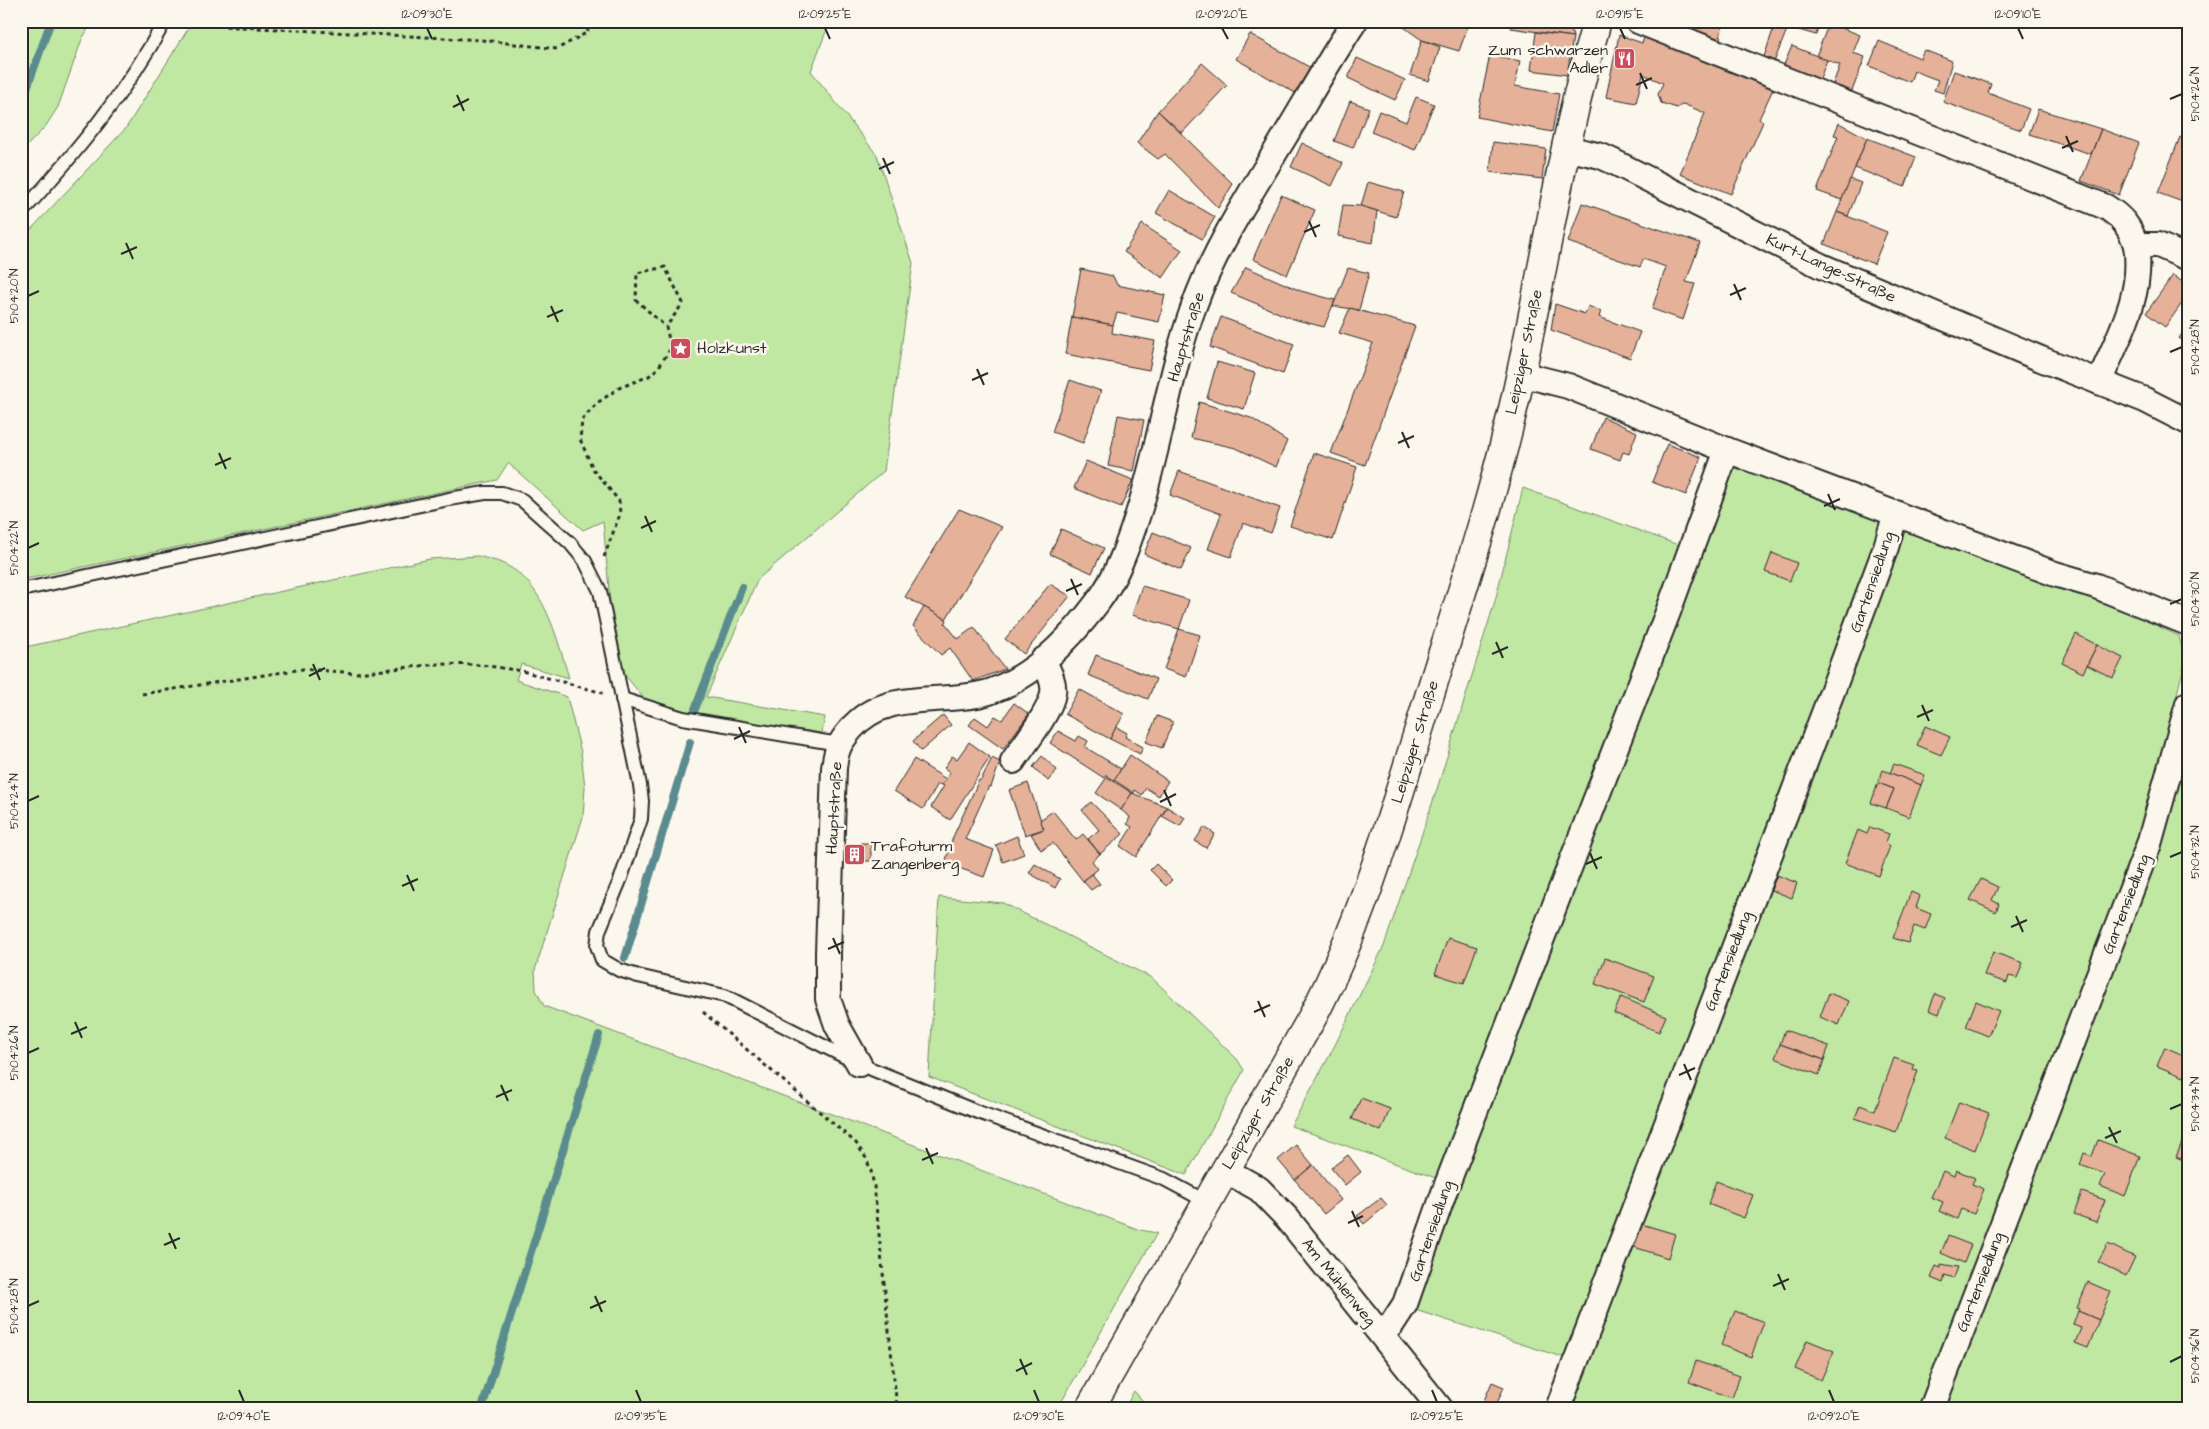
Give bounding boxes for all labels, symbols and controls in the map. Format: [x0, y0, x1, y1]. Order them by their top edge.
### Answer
text: 12°09'30"E [402, 6, 453, 23]
text: 12°09'25"E [799, 6, 851, 23]
text: 12°09'20"E [1196, 6, 1248, 23]
text: 12°09'15"E [1596, 6, 1644, 23]
text: 12°09'10"E [1995, 6, 2041, 23]
place label: Zum schwarzen Adler [1488, 39, 1608, 79]
restaurant icon: Zum schwarzen Adler [1612, 47, 1636, 71]
text: 51°04'26"N [2187, 66, 2204, 122]
street label: Kurt-Lange-Straße [1762, 228, 1900, 309]
text: 51°04'20"N [6, 268, 23, 324]
street label: Leipziger Straße [1500, 287, 1549, 417]
street label: Hauptstraße [1162, 289, 1210, 385]
text: 51°04'28"N [2187, 319, 2204, 375]
place icon: Holzkunst [669, 336, 693, 360]
place label: Holzkunst [697, 337, 767, 359]
text: 51°04'22"N [6, 520, 23, 575]
street label: Gartensiedlung [1844, 529, 1900, 636]
text: 51°04'30"N [2187, 571, 2204, 626]
street label: Leipziger Straße [1386, 678, 1445, 806]
street label: Hauptstraße [821, 761, 847, 855]
text: 51°04'24"N [6, 773, 23, 829]
text: 51°04'32"N [2187, 825, 2204, 879]
place label: Trafoturm Zangenberg [871, 835, 959, 876]
building icon: Trafoturm Zangenberg [843, 843, 867, 867]
street label: Gartensiedlung [2097, 851, 2156, 957]
street label: Gartensiedlung [1699, 908, 1758, 1014]
text: 51°04'26"N [6, 1025, 23, 1081]
street label: Leipziger Straße [1217, 1052, 1300, 1174]
text: 51°04'34"N [2187, 1076, 2204, 1131]
street label: Gartensiedlung [1403, 1178, 1459, 1285]
street label: Gartensiedlung [1951, 1229, 2010, 1335]
street label: Am Mühlenweg [1296, 1233, 1381, 1331]
text: 51°04'28"N [6, 1278, 23, 1334]
text: 51°04'36"N [2187, 1328, 2204, 1383]
text: 12°09'40"E [217, 1408, 271, 1425]
text: 12°09'35"E [615, 1408, 667, 1425]
text: 12°09'30"E [1014, 1408, 1065, 1425]
text: 12°09'25"E [1411, 1408, 1463, 1425]
text: 12°09'20"E [1808, 1408, 1860, 1425]

